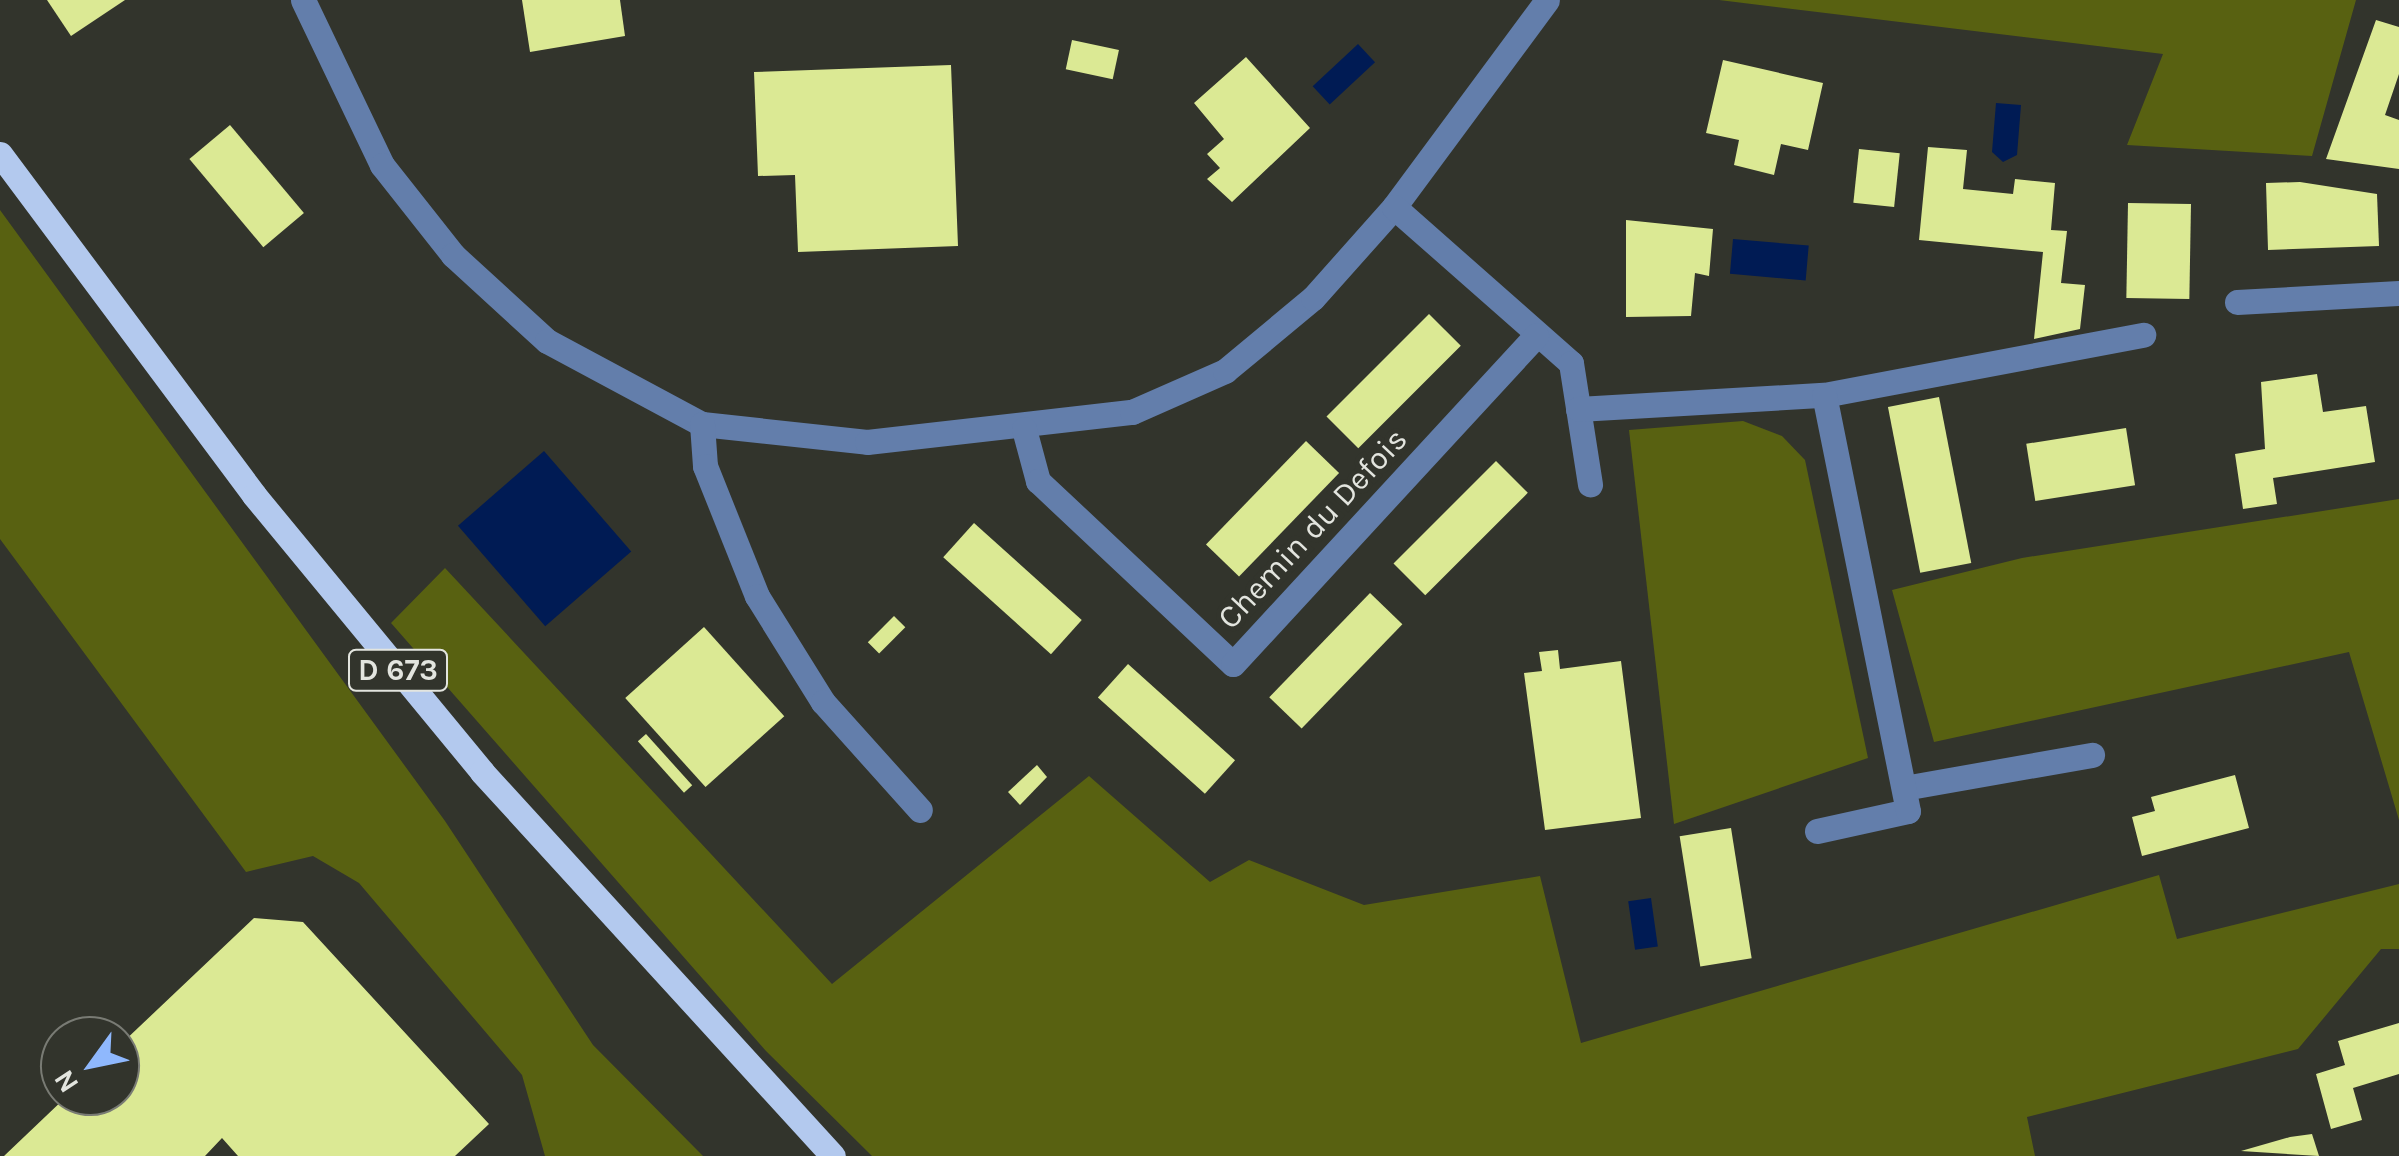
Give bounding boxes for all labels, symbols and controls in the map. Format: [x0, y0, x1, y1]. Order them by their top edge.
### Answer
street label: Chemin du Defois [1210, 421, 1416, 637]
road number: D 673 [348, 645, 448, 695]
north arrow [40, 1016, 140, 1116]
text: N [47, 1064, 85, 1099]

